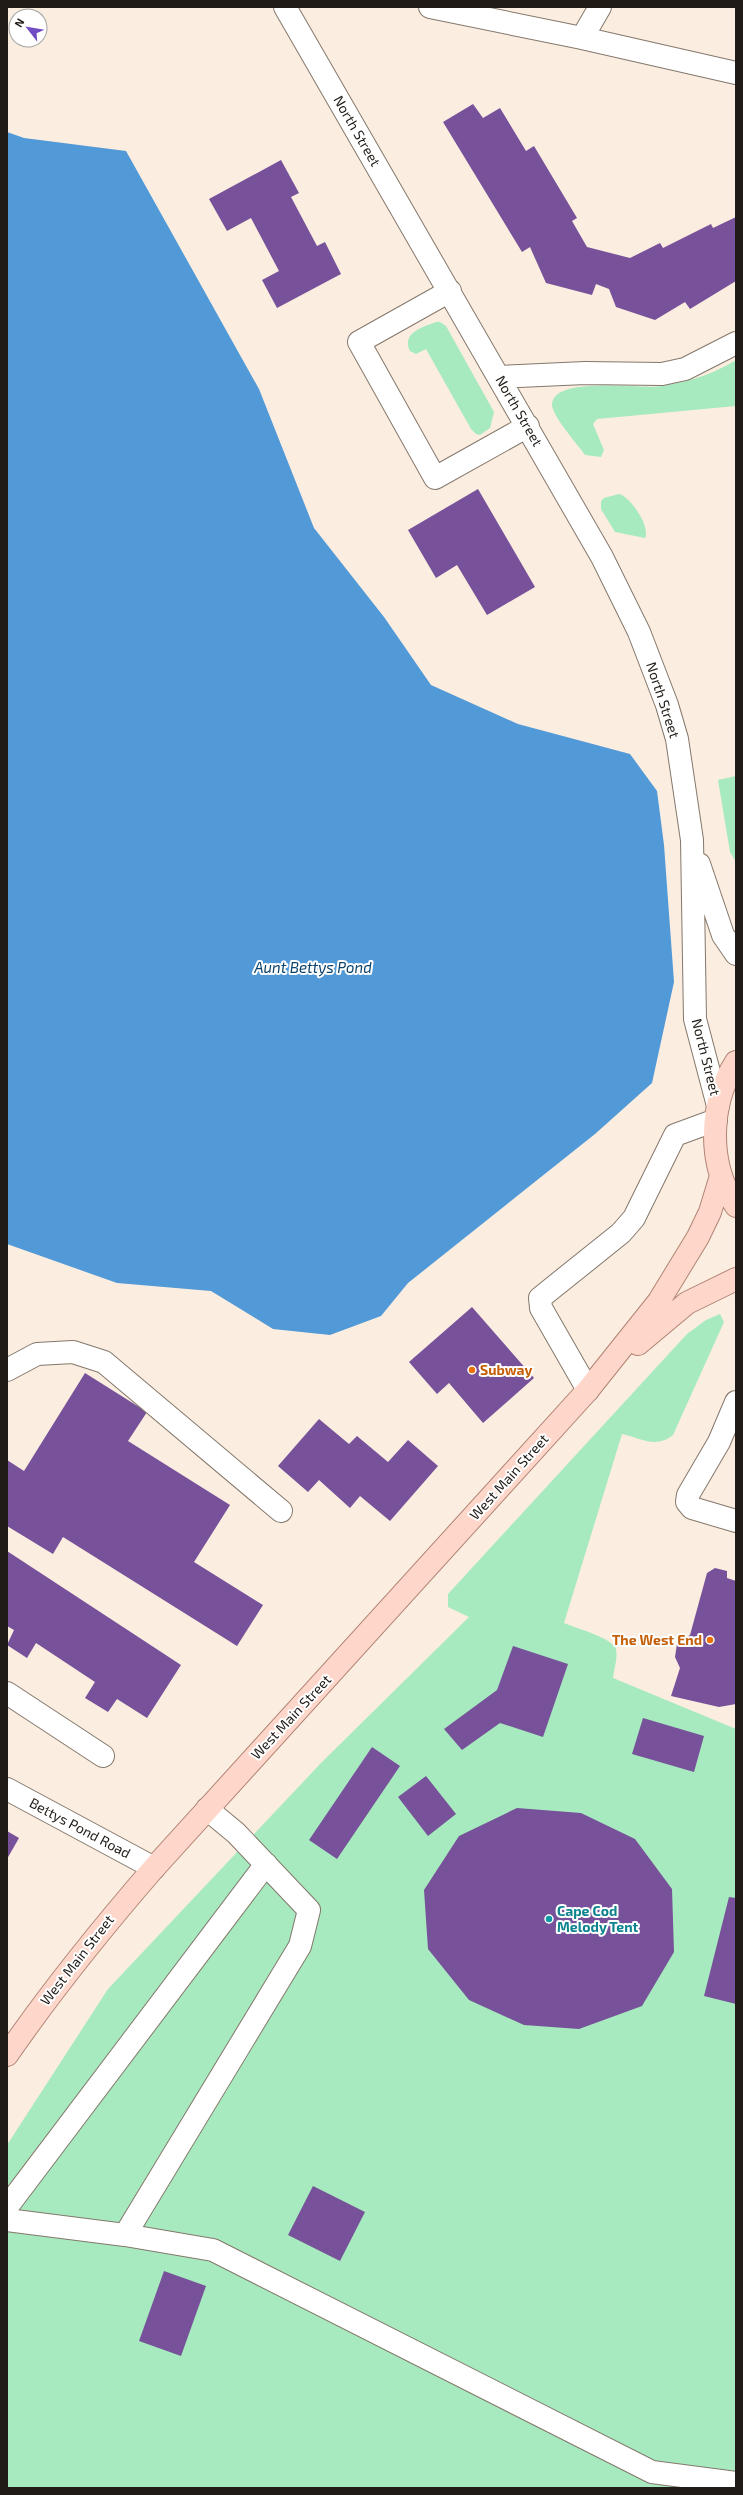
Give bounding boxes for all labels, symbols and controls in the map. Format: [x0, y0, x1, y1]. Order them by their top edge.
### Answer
north arrow [8, 8, 48, 48]
text: N [11, 16, 27, 29]
street label: North Street [330, 92, 385, 169]
street label: North Street [492, 372, 547, 449]
street label: North Street [643, 660, 684, 740]
water label: Aunt Bettys Pond [253, 958, 372, 977]
street label: North Street [689, 1017, 724, 1097]
place label: Subway [480, 1361, 533, 1378]
marker: Subway [467, 1365, 477, 1375]
street label: West Main Street [466, 1430, 552, 1523]
place label: The West End [612, 1631, 702, 1648]
marker: The West End [705, 1635, 715, 1645]
street label: West Main Street [247, 1671, 334, 1763]
street label: Bettys Pond Road [27, 1794, 134, 1861]
place label: Cape Cod Melody Tent [557, 1902, 639, 1935]
street label: West Main Street [36, 1911, 117, 2008]
marker: Cape Cod Melody Tent [544, 1914, 554, 1924]

